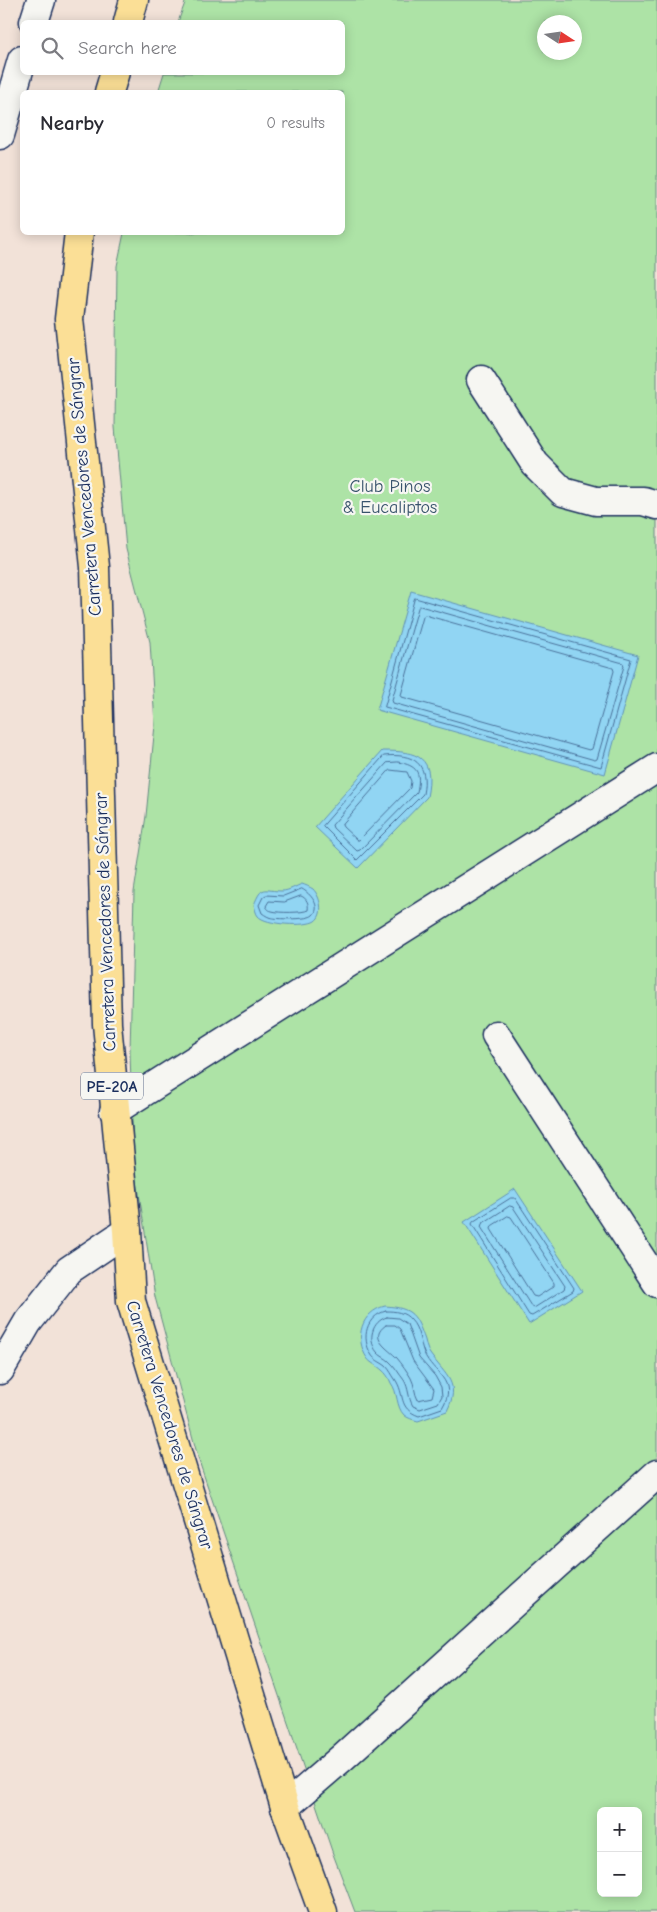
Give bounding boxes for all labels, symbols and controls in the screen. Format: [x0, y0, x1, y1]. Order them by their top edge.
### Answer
north arrow [537, 15, 582, 60]
search box [20, 20, 345, 75]
icon: search [38, 34, 66, 62]
text: Search here [78, 37, 177, 59]
text: Nearby [40, 111, 104, 135]
text: 0 results [266, 114, 325, 132]
street label: Carretera Vencedores de Sángrar [63, 356, 106, 617]
park label: Club Pinos & Eucaliptos [343, 476, 437, 518]
street label: Carretera Vencedores de Sángrar [90, 791, 121, 1052]
road number: PE-20A [81, 1072, 143, 1100]
street label: Carretera Vencedores de Sángrar [122, 1298, 218, 1553]
map controls [597, 1807, 642, 1897]
button: + [597, 1807, 642, 1852]
button: − [597, 1852, 642, 1897]

